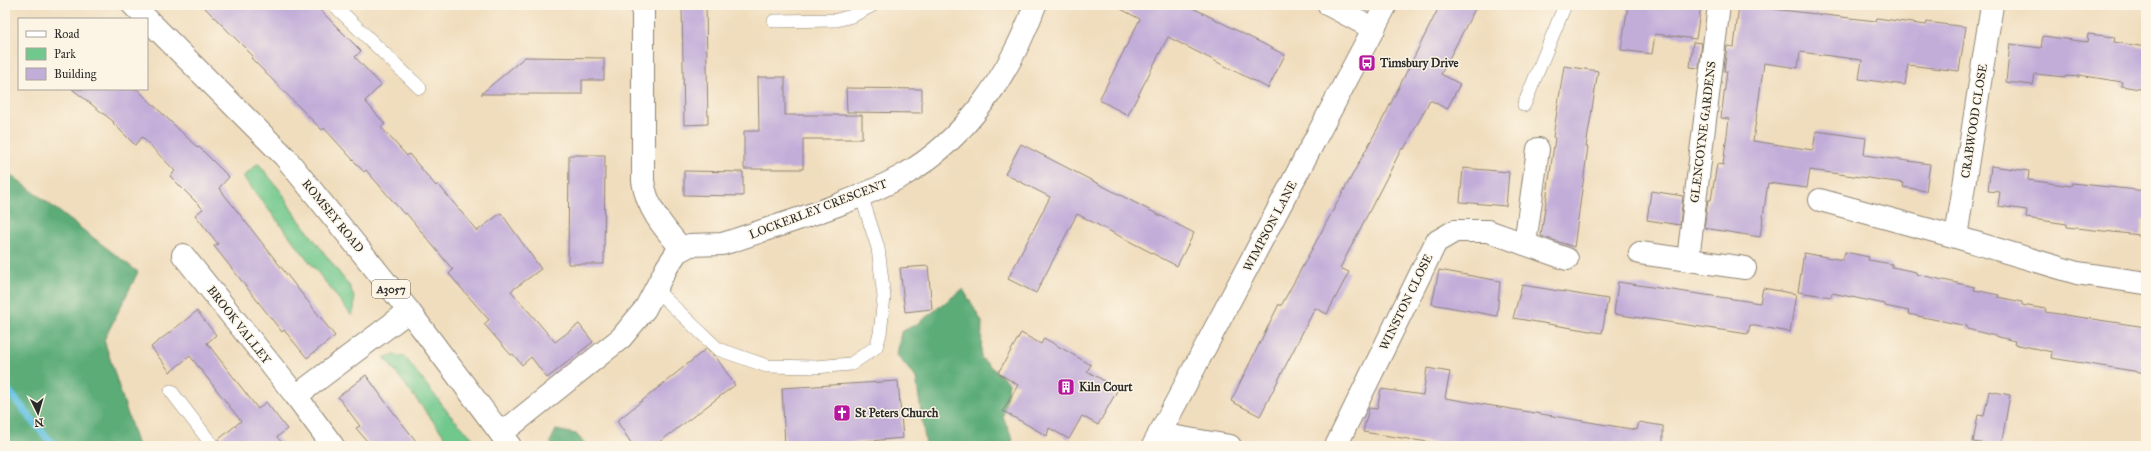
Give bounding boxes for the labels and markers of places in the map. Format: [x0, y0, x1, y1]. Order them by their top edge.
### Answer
bus stop icon: Timsbury Drive [1357, 53, 1377, 73]
place label: Timsbury Drive [1379, 56, 1459, 71]
building icon: Kiln Court [1056, 377, 1076, 397]
place label: Kiln Court [1079, 380, 1133, 394]
church icon: St Peters Church [832, 403, 852, 423]
place label: St Peters Church [855, 406, 939, 420]

